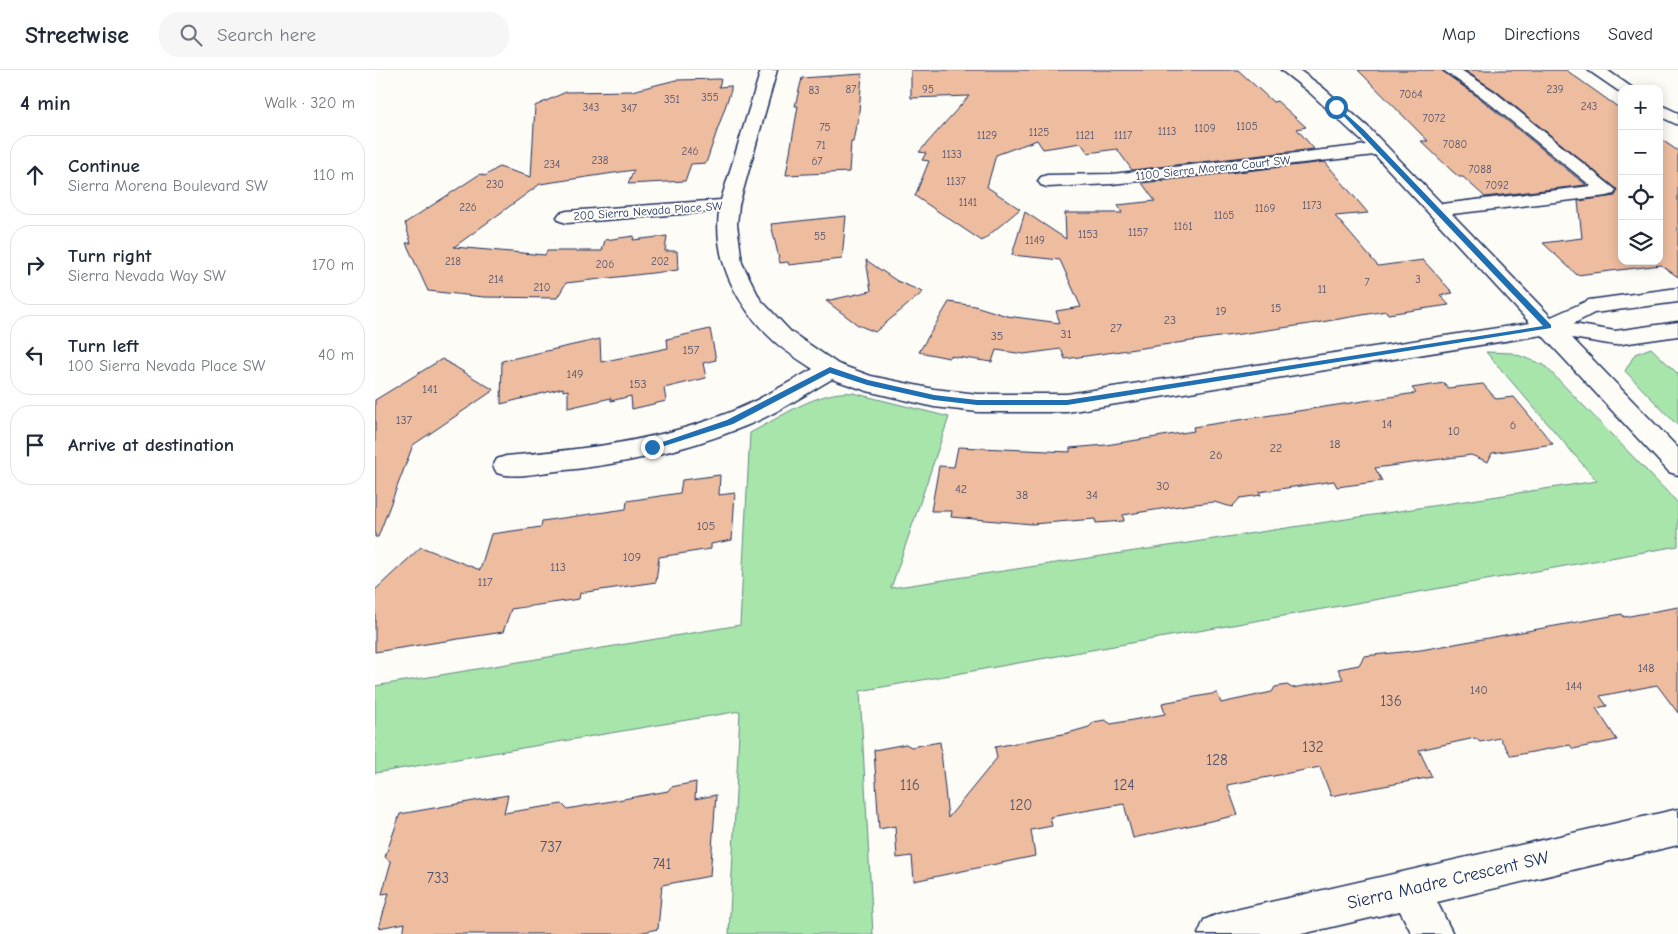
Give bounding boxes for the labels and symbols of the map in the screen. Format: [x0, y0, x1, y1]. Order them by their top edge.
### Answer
house number: 87 [846, 83, 856, 96]
house number: 95 [922, 83, 934, 96]
house number: 239 [1546, 83, 1564, 96]
house number: 83 [808, 84, 820, 97]
house number: 7064 [1399, 88, 1423, 101]
house number: 355 [701, 91, 719, 104]
house number: 351 [664, 93, 680, 106]
route start [1325, 96, 1348, 119]
house number: 243 [1581, 100, 1597, 113]
house number: 343 [583, 101, 599, 114]
house number: 347 [621, 102, 637, 115]
house number: 7072 [1423, 112, 1446, 125]
house number: 1105 [1236, 120, 1258, 133]
house number: 75 [819, 121, 831, 134]
house number: 1109 [1194, 122, 1216, 135]
house number: 1113 [1158, 125, 1176, 138]
house number: 1125 [1029, 126, 1049, 139]
house number: 1129 [977, 129, 997, 142]
house number: 1121 [1076, 129, 1094, 142]
house number: 1117 [1114, 129, 1132, 142]
house number: 7080 [1443, 138, 1467, 151]
house number: 71 [816, 139, 826, 152]
house number: 246 [682, 145, 699, 158]
house number: 1133 [942, 148, 962, 161]
street label: 1100 Sierra Morena Court SW [1135, 153, 1292, 183]
house number: 238 [592, 154, 609, 167]
house number: 67 [811, 155, 823, 168]
house number: 234 [544, 158, 560, 171]
house number: 7088 [1468, 163, 1492, 176]
house number: 1137 [946, 175, 966, 188]
house number: 230 [486, 178, 504, 191]
house number: 7092 [1485, 179, 1509, 192]
house number: 1141 [959, 196, 977, 209]
street label: 200 Sierra Nevada Place SW [573, 199, 724, 223]
house number: 1173 [1302, 199, 1322, 212]
house number: 226 [459, 201, 477, 214]
house number: 1169 [1255, 202, 1275, 215]
house number: 1165 [1214, 209, 1234, 222]
house number: 1161 [1173, 220, 1193, 233]
house number: 1157 [1128, 226, 1148, 239]
house number: 1153 [1078, 228, 1098, 241]
house number: 55 [814, 230, 826, 243]
house number: 1149 [1025, 234, 1045, 247]
house number: 218 [445, 255, 461, 268]
house number: 202 [651, 255, 669, 268]
house number: 206 [596, 258, 614, 271]
house number: 214 [488, 273, 504, 286]
house number: 3 [1415, 273, 1421, 286]
house number: 7 [1364, 276, 1370, 289]
house number: 210 [534, 281, 550, 294]
house number: 11 [1318, 283, 1326, 296]
house number: 15 [1271, 302, 1281, 315]
house number: 19 [1215, 304, 1227, 318]
house number: 23 [1164, 313, 1176, 327]
house number: 27 [1110, 321, 1122, 335]
house number: 31 [1061, 327, 1072, 341]
house number: 35 [991, 329, 1003, 343]
house number: 157 [683, 343, 700, 357]
house number: 149 [567, 367, 583, 381]
house number: 153 [629, 377, 647, 391]
house number: 141 [422, 382, 438, 396]
house number: 137 [396, 413, 413, 427]
house number: 14 [1382, 417, 1392, 431]
house number: 6 [1510, 418, 1516, 432]
house number: 10 [1448, 424, 1460, 438]
route end [641, 436, 664, 459]
house number: 18 [1330, 437, 1340, 451]
house number: 22 [1270, 441, 1282, 455]
house number: 26 [1210, 448, 1222, 462]
house number: 30 [1156, 479, 1170, 493]
house number: 42 [955, 482, 967, 496]
house number: 38 [1016, 488, 1028, 502]
house number: 34 [1086, 488, 1098, 502]
house number: 105 [697, 519, 715, 533]
house number: 109 [623, 550, 641, 564]
house number: 113 [550, 560, 566, 574]
house number: 117 [477, 575, 493, 589]
house number: 148 [1638, 661, 1654, 675]
house number: 144 [1566, 679, 1582, 693]
house number: 140 [1470, 683, 1488, 697]
house number: 136 [1380, 692, 1402, 710]
house number: 132 [1302, 738, 1324, 756]
house number: 128 [1206, 751, 1228, 769]
house number: 116 [900, 776, 920, 794]
house number: 124 [1114, 776, 1134, 794]
house number: 120 [1010, 796, 1032, 814]
house number: 737 [540, 838, 562, 856]
street label: Sierra Madre Crescent SW [1345, 847, 1552, 914]
house number: 741 [652, 855, 672, 873]
house number: 733 [427, 869, 449, 887]

